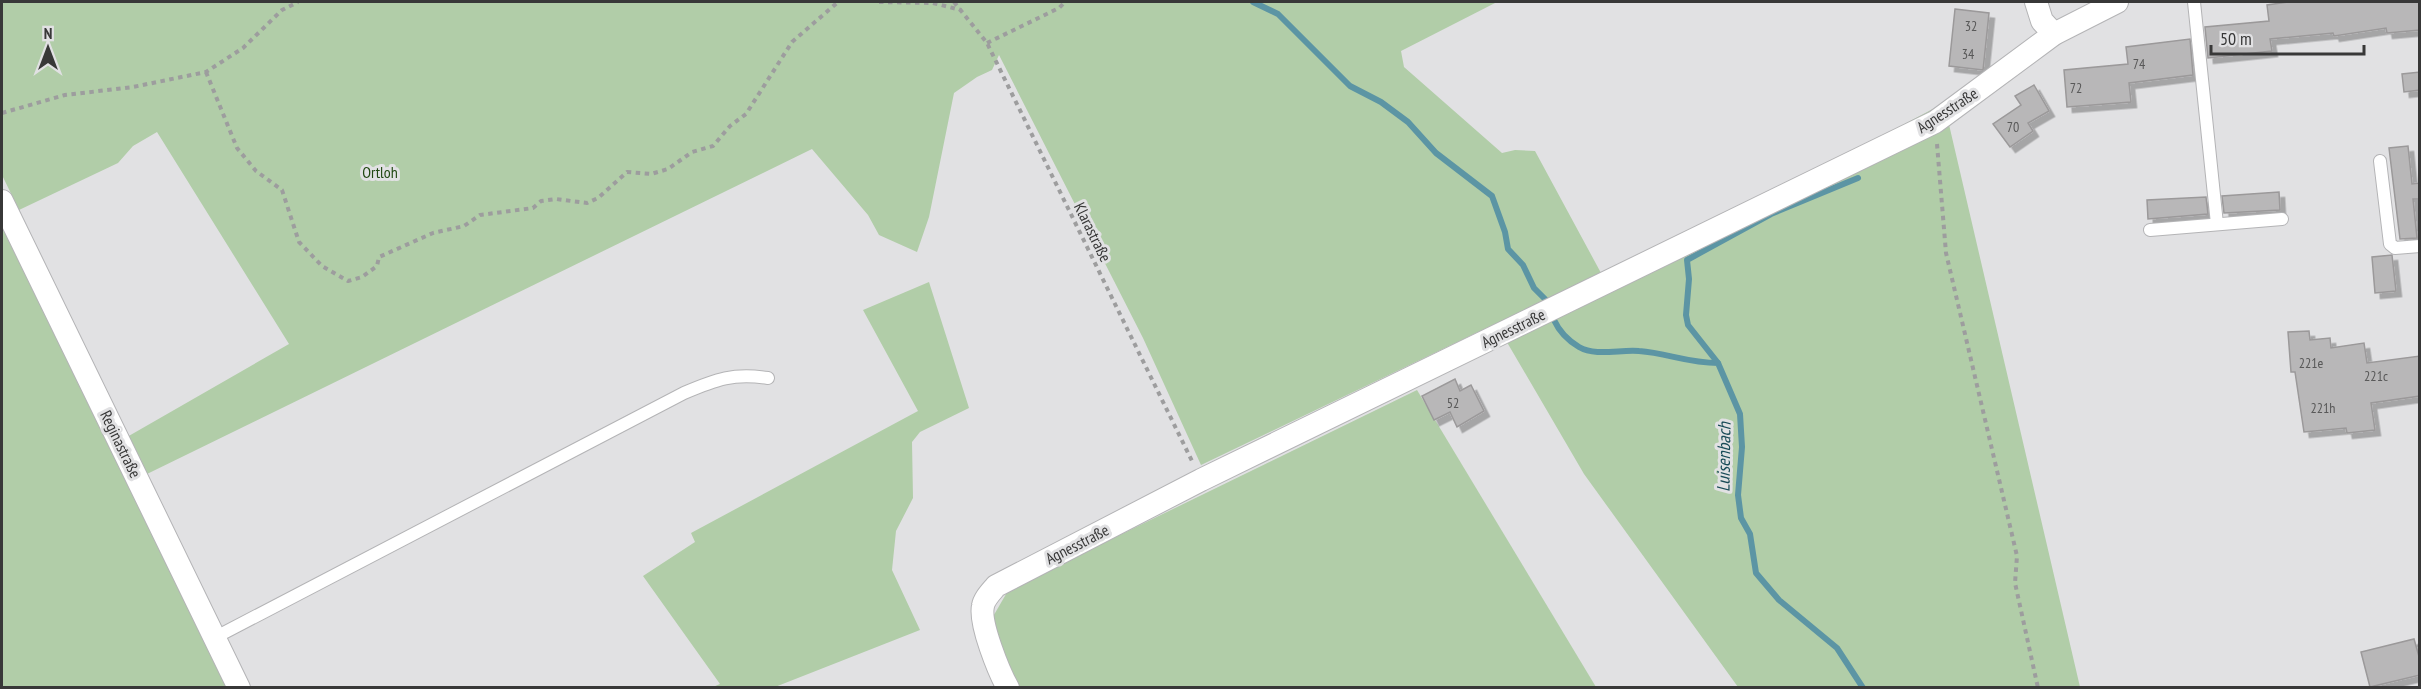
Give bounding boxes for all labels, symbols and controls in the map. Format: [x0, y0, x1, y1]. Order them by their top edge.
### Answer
house number: 32 [1965, 17, 1977, 35]
north arrow [18, 18, 78, 78]
scale bar [2211, 18, 2364, 56]
text: N [44, 23, 52, 43]
text: 50 m [2220, 27, 2252, 50]
house number: 34 [1962, 45, 1975, 63]
house number: 74 [2133, 55, 2146, 73]
house number: 72 [2070, 79, 2082, 97]
street label: Agnesstraße [1913, 83, 1981, 137]
house number: 70 [2007, 118, 2019, 136]
park label: Ortloh [362, 162, 398, 182]
street label: Klarastraße [1070, 199, 1116, 265]
street label: Agnesstraße [1478, 304, 1548, 352]
house number: 221e [2299, 354, 2324, 372]
house number: 221c [2364, 367, 2388, 385]
house number: 52 [1447, 394, 1459, 412]
house number: 221h [2310, 399, 2336, 417]
street label: Reginastraße [96, 407, 146, 481]
water label: Luisenbach [1711, 421, 1736, 492]
street label: Agnesstraße [1042, 520, 1112, 568]

